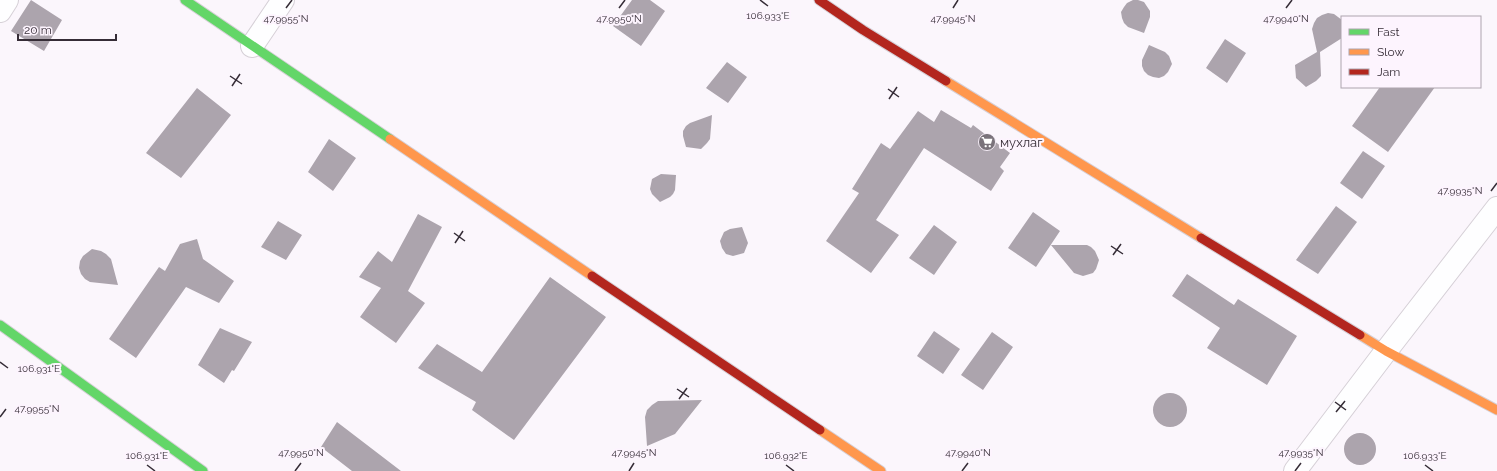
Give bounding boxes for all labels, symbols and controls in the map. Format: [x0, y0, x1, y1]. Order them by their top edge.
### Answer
text: 106.933°E [746, 10, 790, 21]
text: 47.9955°N [264, 13, 309, 24]
text: 47.9950°N [596, 13, 642, 24]
text: 47.9945°N [930, 13, 976, 24]
text: 47.9940°N [1263, 13, 1309, 24]
scale bar [18, 16, 116, 42]
legend [1341, 16, 1481, 88]
text: 20 m [24, 23, 52, 37]
text: Fast [1377, 25, 1400, 39]
text: Slow [1377, 45, 1404, 59]
text: Jam [1377, 65, 1400, 79]
supermarket icon: мухлаг [977, 132, 997, 152]
place label: мухлаг [1000, 135, 1042, 150]
text: 47.9935°N [1438, 185, 1482, 196]
text: 106.931°E [18, 363, 60, 374]
text: 47.9955°N [15, 403, 60, 414]
text: 47.9950°N [278, 447, 324, 458]
text: 47.9945°N [611, 447, 657, 458]
text: 47.9940°N [945, 447, 991, 458]
text: 47.9935°N [1279, 447, 1323, 458]
text: 106.931°E [126, 450, 168, 461]
text: 106.932°E [764, 450, 808, 461]
text: 106.933°E [1403, 450, 1447, 461]

